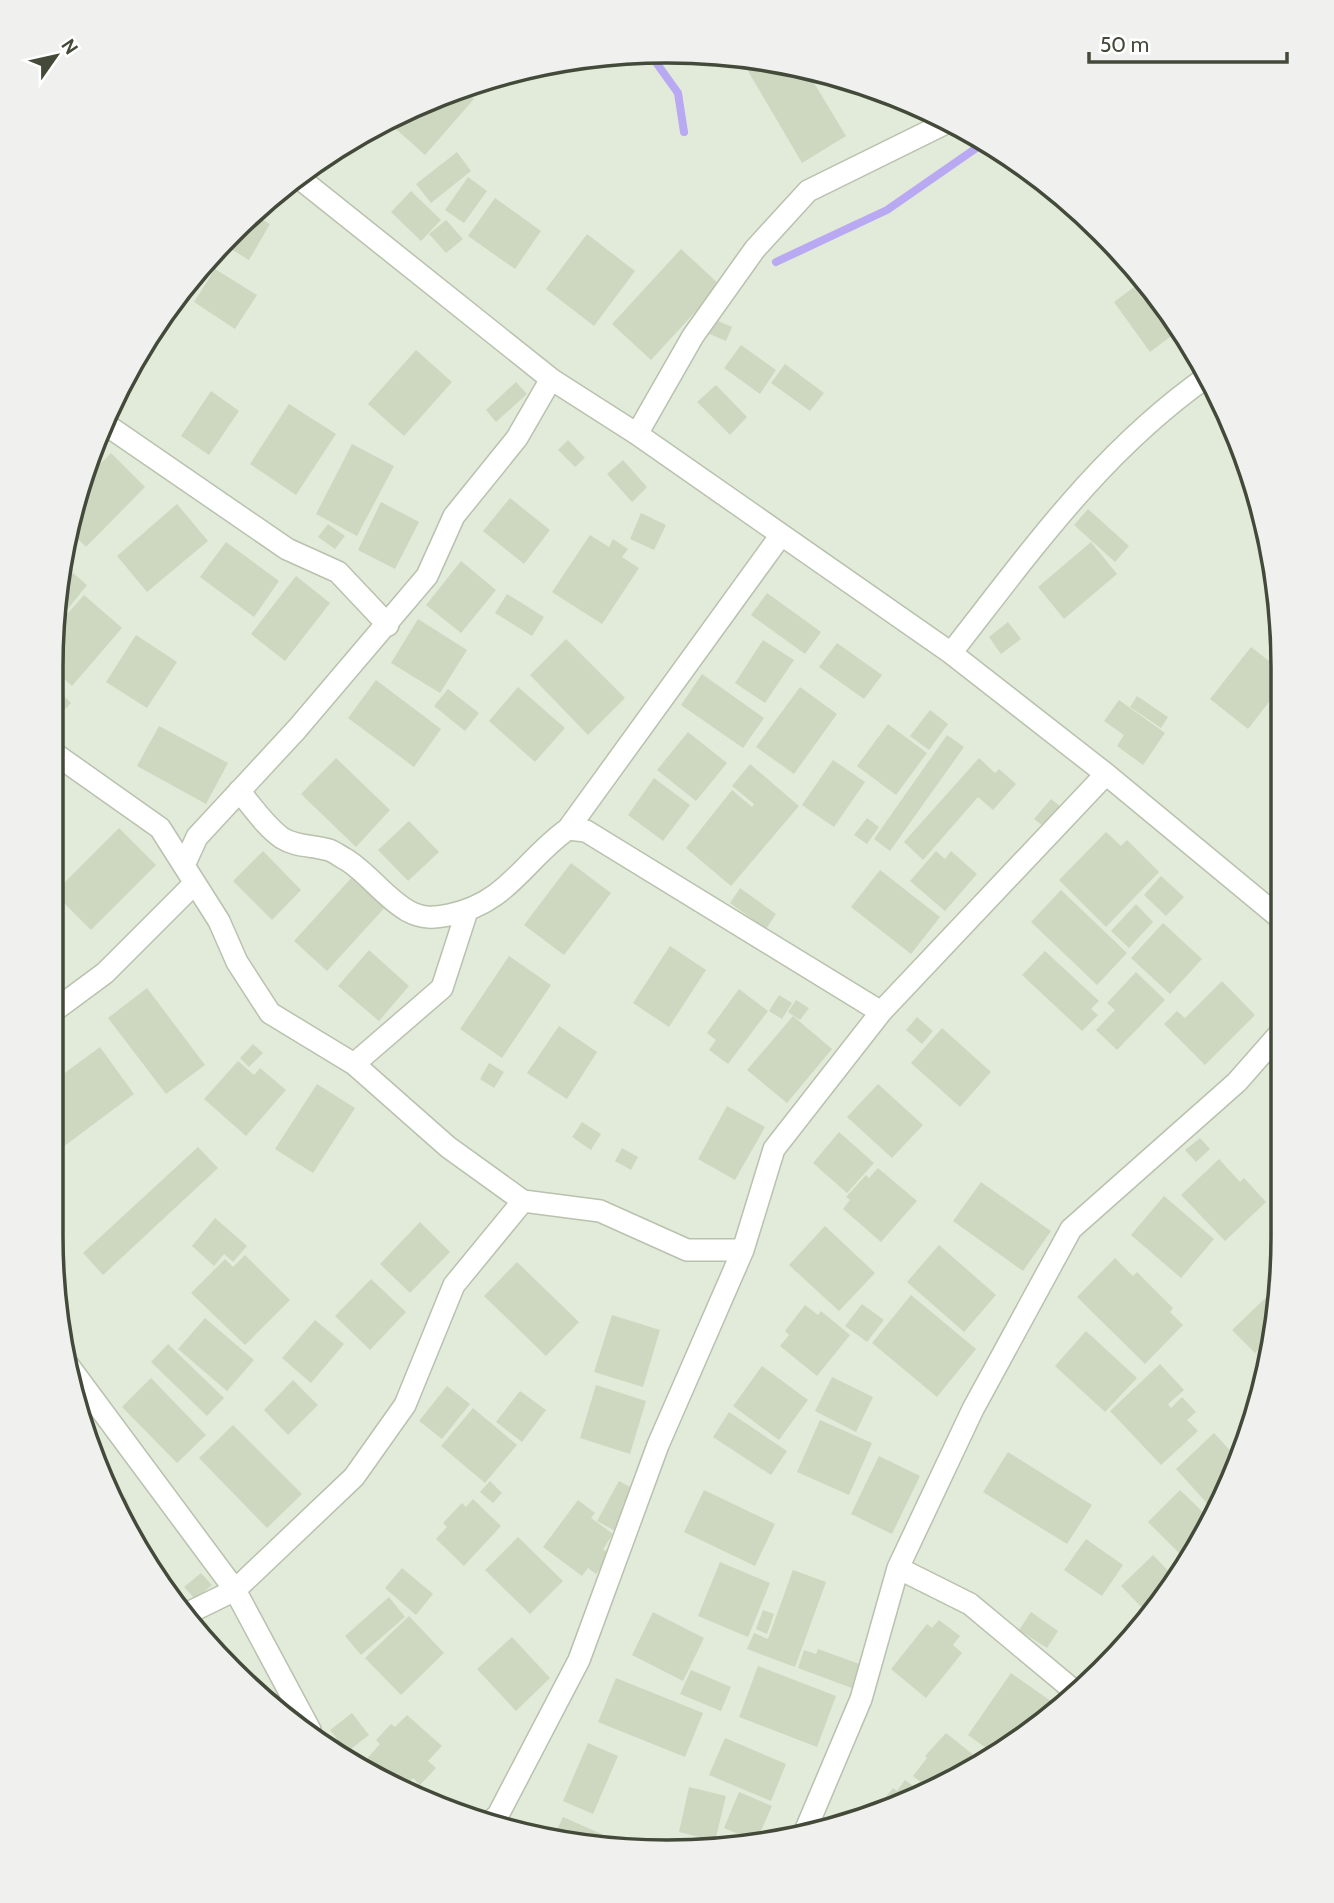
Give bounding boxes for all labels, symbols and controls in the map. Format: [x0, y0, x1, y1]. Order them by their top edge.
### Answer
north arrow [21, 21, 91, 91]
scale bar [1089, 21, 1287, 65]
text: 50 m [1100, 32, 1149, 57]
text: N [56, 35, 83, 59]

